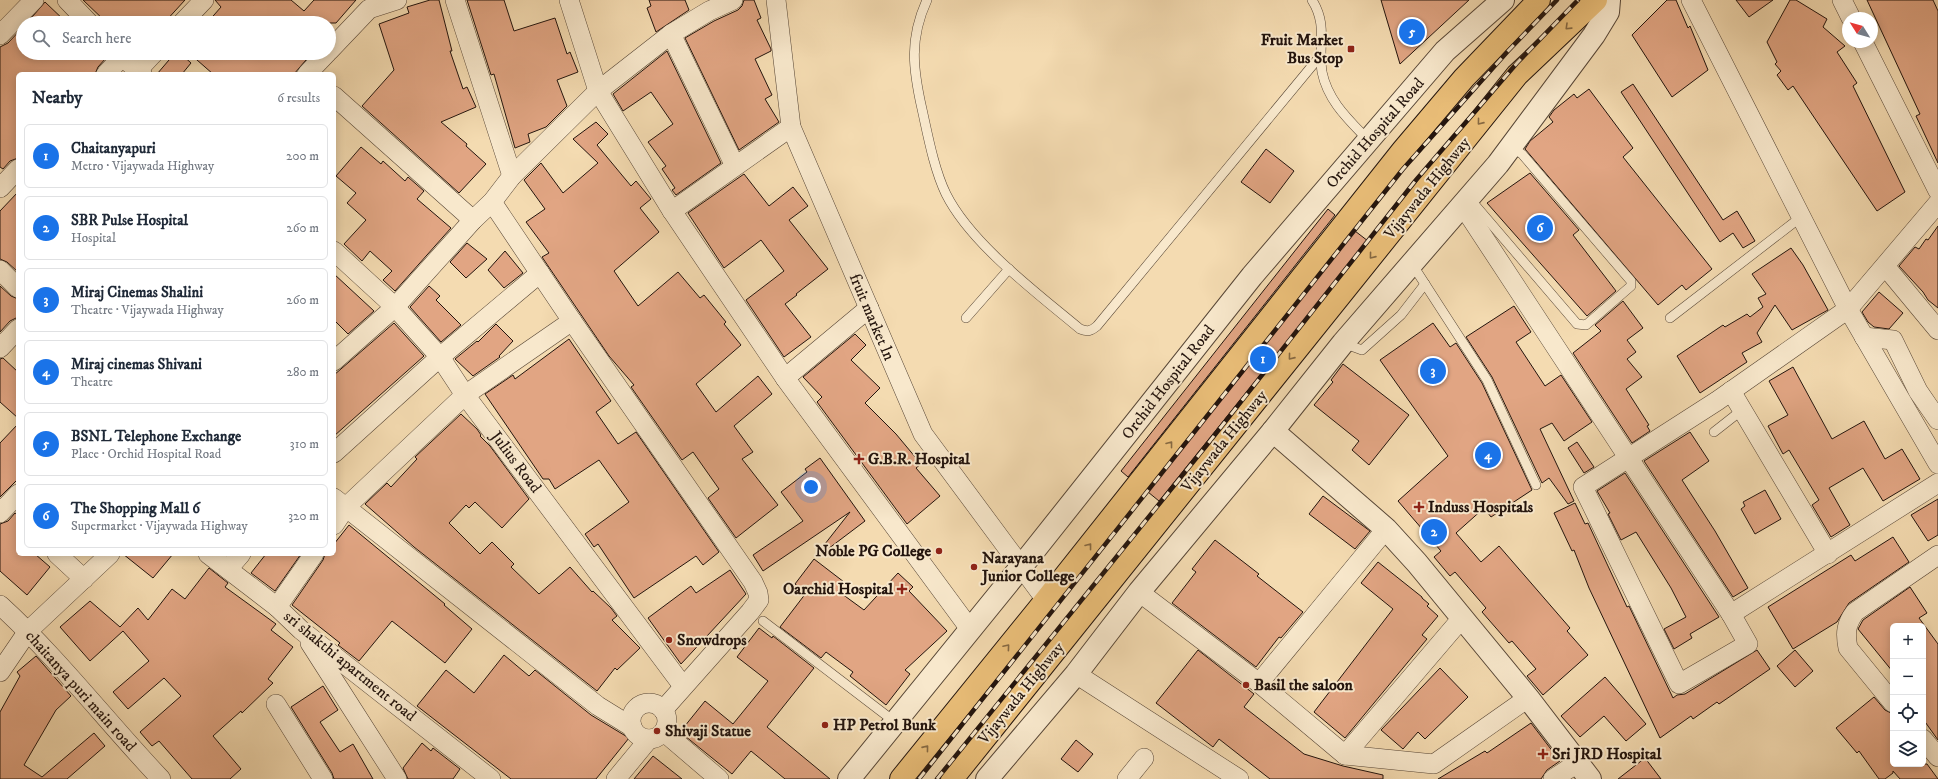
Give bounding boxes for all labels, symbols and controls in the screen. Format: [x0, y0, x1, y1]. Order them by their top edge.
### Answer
north arrow [1842, 12, 1878, 48]
search box [16, 16, 336, 60]
pin: 5 [1399, 17, 1425, 47]
one-way arrow [1565, 22, 1573, 30]
icon: search [30, 27, 52, 49]
text: Search here [62, 29, 131, 48]
place label: Fruit Market Bus Stop [1261, 30, 1344, 68]
marker: Fruit Market Bus Stop [1346, 44, 1356, 54]
street label: Orchid Hospital Road [1322, 74, 1428, 192]
text: Nearby [32, 87, 82, 109]
text: 6 results [277, 90, 320, 106]
one-way arrow [1477, 117, 1484, 125]
street label: Vijaywada Highway [1379, 133, 1475, 244]
text: Chaitanyapuri [71, 139, 156, 158]
text: 1 [44, 148, 48, 164]
text: 200 m [286, 148, 319, 164]
text: Metro · Vijaywada Highway [71, 158, 214, 174]
text: SBR Pulse Hospital [71, 211, 188, 230]
pin: 6 [1527, 213, 1553, 243]
text: 2 [43, 220, 49, 236]
text: 260 m [286, 220, 319, 236]
text: Hospital [71, 230, 116, 246]
one-way arrow [1370, 252, 1377, 259]
street label: fruit market ln [845, 271, 899, 364]
text: Miraj Cinemas Shalini [71, 283, 203, 302]
text: 3 [44, 292, 48, 308]
text: 260 m [286, 292, 319, 308]
text: Theatre · Vijaywada Highway [71, 302, 224, 318]
street label: Orchid Hospital Road [1117, 321, 1219, 443]
pin: 1 [1250, 344, 1276, 374]
one-way arrow [1288, 353, 1295, 360]
text: Miraj cinemas Shivani [71, 355, 202, 374]
pin: 3 [1420, 356, 1446, 386]
text: 4 [42, 364, 50, 380]
text: 280 m [287, 364, 319, 380]
text: Theatre [71, 374, 113, 390]
street label: Vijaywada Highway [1176, 386, 1272, 497]
street label: Julius Road [485, 426, 546, 497]
text: BSNL Telephone Exchange [71, 427, 241, 446]
text: 5 [43, 436, 49, 452]
text: 310 m [290, 436, 319, 452]
pin: 4 [1475, 440, 1501, 470]
one-way arrow [1165, 442, 1172, 449]
text: Place · Orchid Hospital Road [71, 446, 221, 462]
place label: G.B.R. Hospital [868, 449, 971, 469]
marker: G.B.R. Hospital [853, 453, 865, 465]
your location [801, 477, 821, 497]
place label: Induss Hospitals [1428, 497, 1534, 517]
text: The Shopping Mall 6 [71, 499, 200, 518]
marker: Induss Hospitals [1413, 501, 1425, 513]
text: 6 [43, 508, 49, 524]
text: 320 m [288, 508, 319, 524]
pin: 2 [1421, 517, 1447, 547]
text: Supermarket · Vijaywada Highway [71, 518, 248, 534]
place label: Noble PG College [815, 541, 931, 561]
one-way arrow [1084, 544, 1091, 551]
marker: Noble PG College [934, 546, 944, 556]
place label: Narayana Junior College [980, 548, 1075, 586]
marker: Narayana Junior College [969, 562, 979, 572]
place label: Oarchid Hospital [783, 579, 894, 599]
marker: Oarchid Hospital [896, 583, 908, 595]
street label: sri shakthi apartment road [280, 606, 420, 726]
map controls [1890, 623, 1926, 767]
button: + [1890, 623, 1926, 659]
street label: chaitanya puri main road [21, 626, 141, 756]
place label: Snowdrops [677, 630, 747, 650]
marker: Snowdrops [664, 635, 674, 645]
street label: Vijaywada Highway [973, 638, 1069, 749]
one-way arrow [1002, 644, 1009, 652]
button: − [1890, 659, 1926, 695]
place label: Basil the saloon [1254, 675, 1354, 695]
marker: Basil the saloon [1241, 680, 1251, 690]
button: locate [1890, 695, 1926, 731]
place label: HP Petrol Bunk [833, 715, 937, 735]
marker: HP Petrol Bunk [820, 720, 830, 730]
place label: Shivaji Statue [665, 721, 751, 741]
marker: Shivaji Statue [652, 726, 662, 736]
button: layers [1890, 731, 1926, 767]
place label: Sri JRD Hospital [1552, 744, 1663, 764]
one-way arrow [921, 746, 928, 753]
marker: Sri JRD Hospital [1537, 748, 1549, 760]

